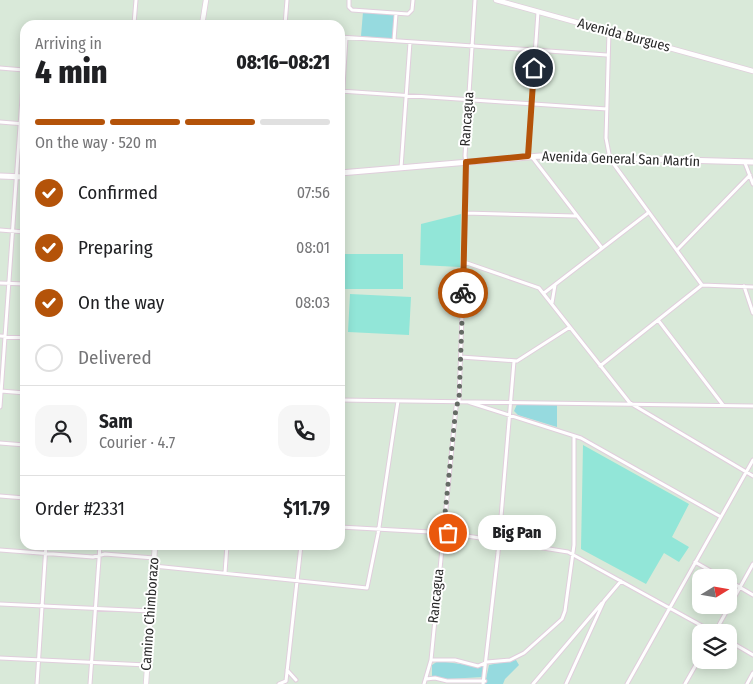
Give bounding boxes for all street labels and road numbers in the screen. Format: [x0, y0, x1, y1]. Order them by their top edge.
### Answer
street label: Avenida Burgues [576, 14, 672, 56]
street label: Rancagua [457, 91, 477, 147]
street label: Avenida General San Martín [542, 148, 700, 170]
street label: Camino Chimborazo [138, 557, 162, 671]
street label: Rancagua [425, 568, 447, 624]

